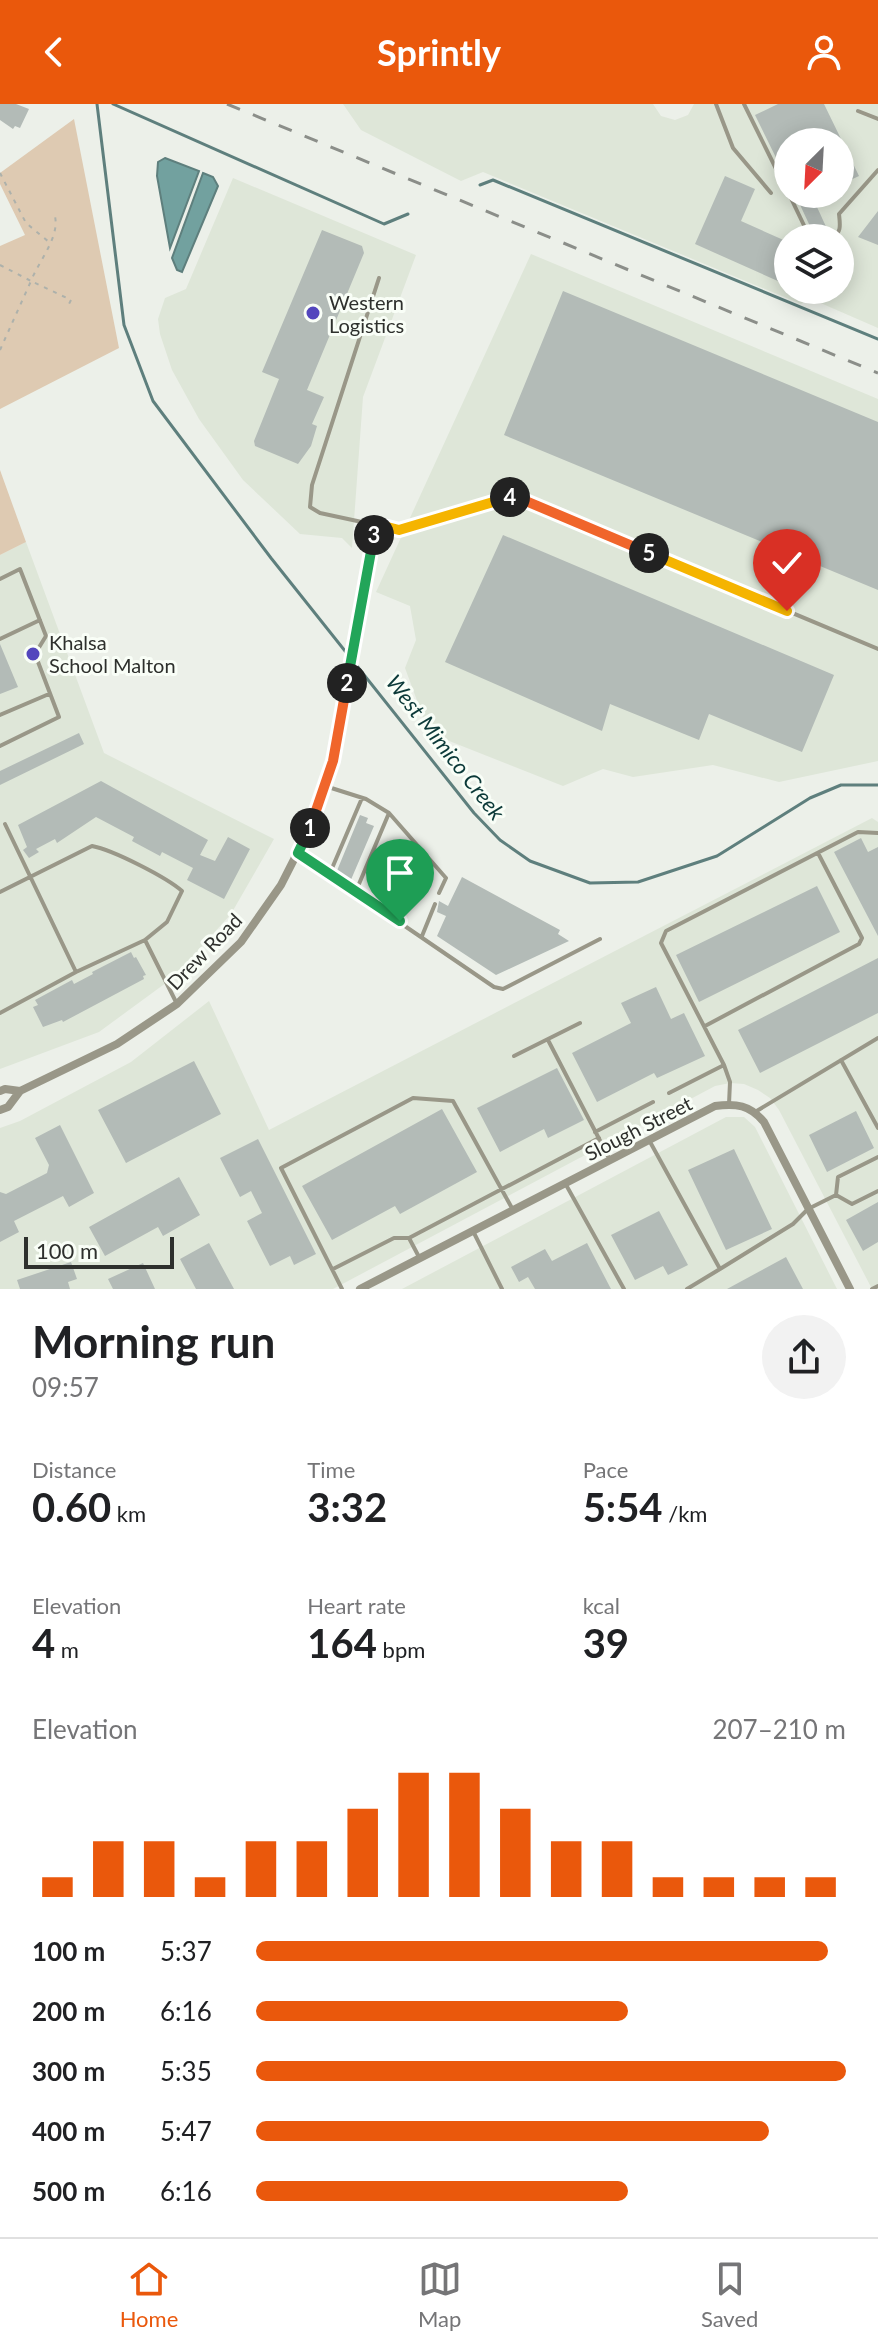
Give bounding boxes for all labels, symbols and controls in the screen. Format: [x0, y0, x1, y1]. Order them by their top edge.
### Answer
icon: back [32, 30, 76, 74]
text: Sprintly [377, 30, 501, 74]
icon: person [802, 30, 846, 74]
north arrow [774, 128, 854, 208]
map controls [774, 128, 854, 304]
button: layers [774, 224, 854, 304]
place label: Western Logistics [329, 290, 404, 337]
marker: Western Logistics [304, 304, 322, 322]
pin: 4 [490, 477, 530, 517]
text: 4 [504, 483, 516, 510]
pin: 3 [354, 515, 394, 555]
text: 3 [368, 521, 380, 548]
pin [753, 529, 821, 611]
pin: 5 [629, 533, 669, 573]
text: 5 [643, 539, 655, 566]
icon: check [765, 541, 809, 585]
place label: Khalsa School Malton [49, 630, 176, 677]
marker: Khalsa School Malton [24, 645, 42, 663]
pin: 2 [327, 663, 367, 703]
text: 2 [341, 669, 353, 696]
water label: West Mimico Creek [381, 669, 511, 825]
pin: 1 [290, 808, 330, 848]
text: 1 [304, 814, 316, 841]
pin [366, 839, 434, 921]
icon: arrive [378, 851, 422, 895]
street label: Drew Road [162, 908, 246, 994]
street label: Slough Street [580, 1091, 696, 1165]
scale bar [24, 1233, 174, 1269]
text: 100 m [36, 1237, 98, 1264]
text: Morning run [32, 1315, 275, 1367]
button: share [762, 1315, 846, 1399]
text: 09:57 [32, 1371, 99, 1403]
text: Distance [32, 1456, 116, 1483]
text: Time [307, 1456, 355, 1483]
text: Pace [583, 1456, 628, 1483]
text: 0.60 [32, 1483, 111, 1531]
text: 3:32 [307, 1483, 387, 1531]
text: 5:54 [583, 1483, 663, 1531]
text: km [111, 1500, 146, 1527]
text: /km [663, 1500, 707, 1527]
text: Elevation [32, 1592, 121, 1619]
text: Heart rate [307, 1592, 406, 1619]
text: kcal [583, 1592, 620, 1619]
text: 4 [32, 1619, 55, 1667]
text: 164 [307, 1619, 377, 1667]
text: 39 [583, 1619, 629, 1667]
text: m [55, 1636, 79, 1663]
text: bpm [377, 1636, 425, 1663]
text: Elevation [32, 1713, 138, 1745]
text: 207–210 m [712, 1713, 846, 1745]
text: 100 m [32, 1935, 105, 1967]
text: 5:37 [160, 1935, 212, 1967]
text: 200 m [32, 1995, 105, 2027]
text: 6:16 [160, 1995, 212, 2027]
text: 300 m [32, 2055, 105, 2087]
text: 5:35 [160, 2055, 212, 2087]
text: 400 m [32, 2115, 105, 2147]
text: 5:47 [160, 2115, 212, 2147]
text: 500 m [32, 2175, 105, 2207]
text: 6:16 [160, 2175, 212, 2207]
tab: Home [120, 2257, 178, 2332]
tab: Map [418, 2257, 462, 2332]
tab: Saved [701, 2257, 758, 2332]

